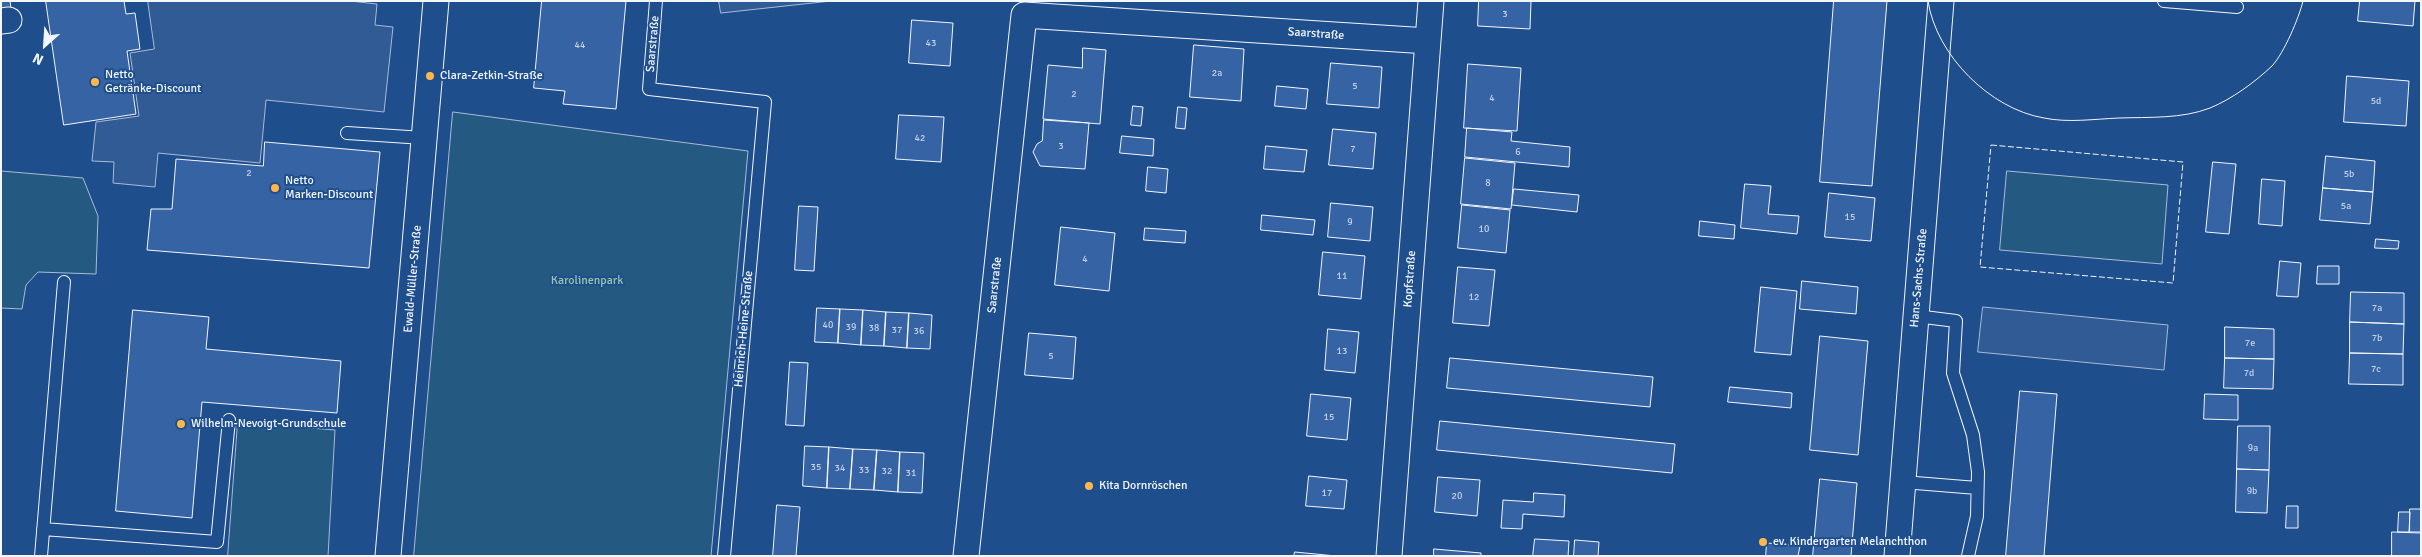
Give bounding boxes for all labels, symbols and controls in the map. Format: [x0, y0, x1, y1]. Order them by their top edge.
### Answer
house number: 3 [1502, 8, 1508, 20]
street label: Saarstraße [643, 15, 663, 73]
north arrow [20, 20, 70, 70]
street label: Saarstraße [1287, 25, 1345, 43]
house number: 43 [926, 37, 936, 49]
house number: 44 [575, 39, 585, 51]
text: N [30, 49, 46, 69]
house number: 2a [1212, 67, 1222, 79]
place label: Netto Getränke-Discount [105, 68, 201, 96]
place label: Clara-Zetkin-Straße [440, 69, 543, 83]
marker: Clara-Zetkin-Straße [424, 70, 436, 82]
marker: Netto Getränke-Discount [89, 76, 101, 88]
house number: 5 [1352, 80, 1358, 92]
house number: 2 [1071, 88, 1077, 100]
house number: 4 [1489, 92, 1495, 104]
house number: 5d [2371, 95, 2381, 107]
house number: 42 [915, 132, 925, 144]
house number: 3 [1058, 140, 1064, 152]
house number: 7 [1350, 143, 1356, 155]
house number: 6 [1515, 146, 1521, 158]
house number: 2 [246, 167, 252, 179]
house number: 5b [2344, 168, 2354, 180]
place label: Netto Marken-Discount [285, 174, 373, 202]
house number: 8 [1485, 177, 1491, 189]
marker: Netto Marken-Discount [269, 182, 281, 194]
house number: 5a [2341, 200, 2351, 212]
house number: 15 [1845, 211, 1855, 223]
house number: 9 [1347, 216, 1353, 228]
house number: 10 [1479, 223, 1489, 235]
street label: Ewald-Müller-Straße [401, 225, 425, 333]
street label: Hans-Sachs-Straße [1907, 228, 1931, 328]
street label: Kopfstraße [1401, 250, 1419, 308]
house number: 4 [1082, 253, 1088, 265]
street label: Saarstraße [985, 256, 1005, 314]
street label: Heinrich-Heine-Straße [732, 270, 756, 388]
house number: 11 [1337, 270, 1347, 282]
park label: Karolinenpark [551, 274, 623, 288]
house number: 12 [1469, 291, 1479, 303]
house number: 7a [2372, 302, 2382, 314]
house number: 40 [823, 319, 833, 331]
house number: 39 [846, 321, 856, 333]
house number: 38 [869, 322, 879, 334]
house number: 37 [892, 324, 902, 336]
house number: 36 [914, 325, 924, 337]
house number: 7b [2372, 332, 2382, 344]
house number: 7e [2245, 337, 2255, 349]
house number: 13 [1337, 345, 1347, 357]
house number: 5 [1048, 350, 1054, 362]
house number: 7c [2371, 363, 2381, 375]
house number: 7d [2244, 367, 2254, 379]
house number: 15 [1324, 411, 1334, 423]
place label: Wilhelm-Nevoigt-Grundschule [191, 417, 346, 431]
marker: Wilhelm-Nevoigt-Grundschule [175, 418, 187, 430]
house number: 9a [2248, 442, 2258, 454]
house number: 35 [811, 461, 821, 473]
house number: 34 [835, 462, 845, 474]
house number: 33 [859, 464, 869, 476]
house number: 32 [882, 465, 892, 477]
house number: 31 [906, 467, 916, 479]
place label: Kita Dornröschen [1099, 479, 1188, 493]
marker: Kita Dornröschen [1083, 480, 1095, 492]
house number: 9b [2247, 485, 2257, 497]
house number: 17 [1322, 487, 1332, 499]
house number: 20 [1452, 490, 1462, 502]
place label: ev. Kindergarten Melanchthon [1773, 535, 1927, 549]
marker: ev. Kindergarten Melanchthon [1757, 536, 1769, 548]

